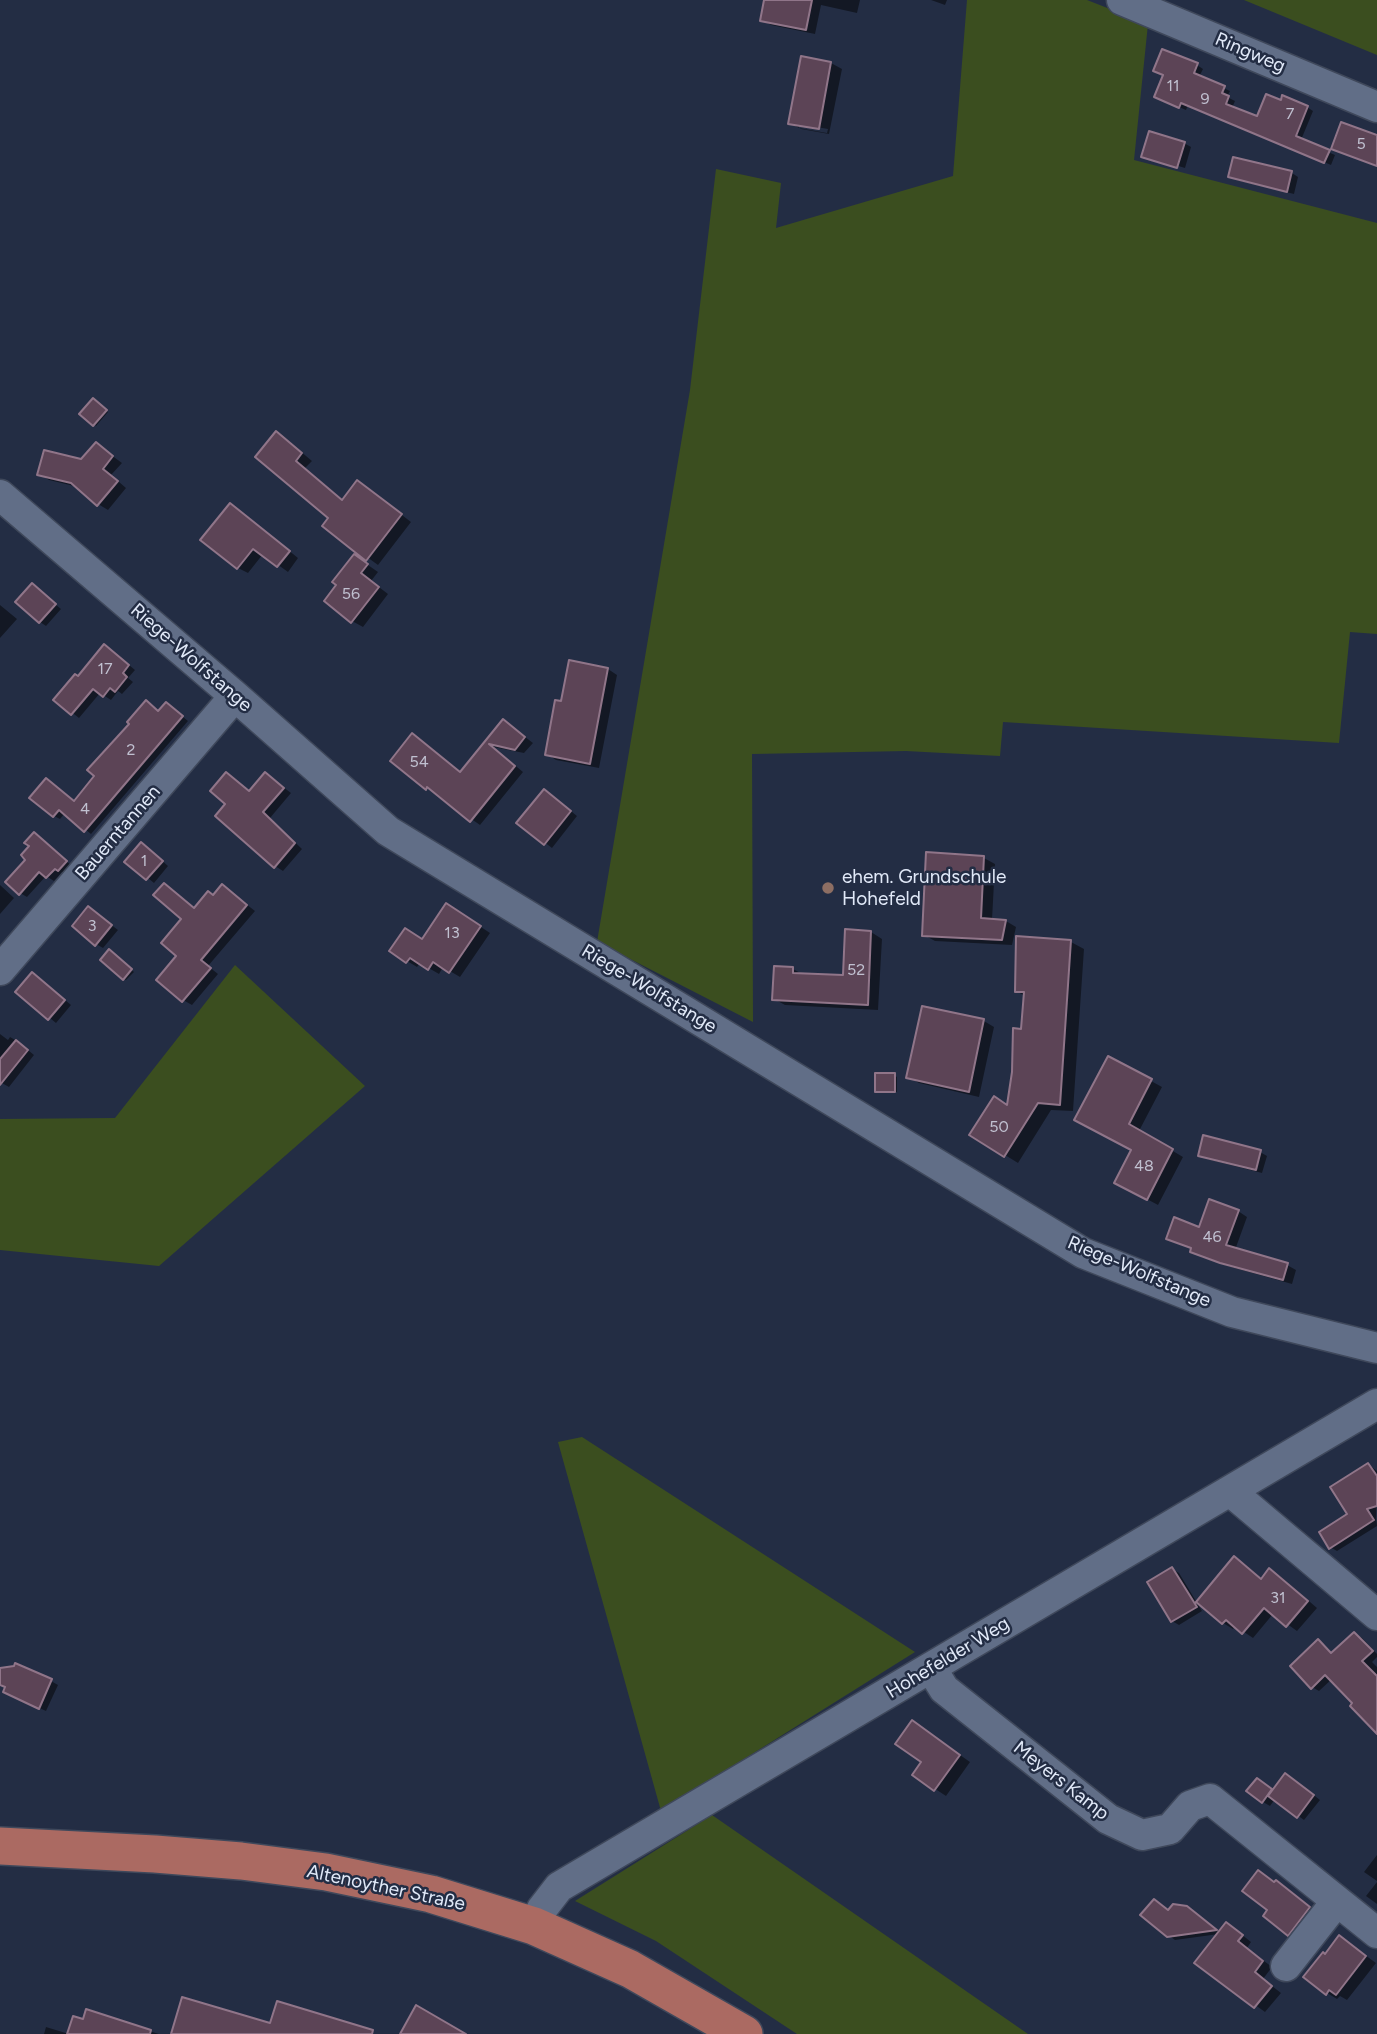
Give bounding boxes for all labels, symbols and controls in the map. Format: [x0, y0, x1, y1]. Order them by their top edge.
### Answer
street label: Ringweg [1211, 28, 1289, 78]
house number: 11 [1166, 76, 1180, 96]
house number: 9 [1200, 89, 1210, 109]
house number: 7 [1286, 104, 1294, 124]
house number: 5 [1356, 134, 1366, 154]
house number: 56 [342, 584, 360, 604]
street label: Riege-Wolfstange [126, 599, 256, 717]
house number: 17 [97, 659, 113, 679]
house number: 2 [127, 740, 135, 760]
house number: 54 [409, 752, 429, 772]
street label: Bauerntannen [71, 781, 165, 885]
house number: 4 [80, 799, 90, 819]
house number: 1 [141, 851, 147, 871]
place label: ehem. Grundschule Hohefeld [842, 866, 1006, 910]
marker: ehem. Grundschule Hohefeld [820, 880, 836, 896]
house number: 3 [88, 916, 96, 936]
house number: 13 [444, 923, 460, 943]
street label: Riege-Wolfstange [577, 940, 721, 1038]
house number: 52 [847, 960, 865, 980]
house number: 50 [989, 1117, 1009, 1137]
house number: 48 [1134, 1156, 1154, 1176]
house number: 46 [1203, 1227, 1221, 1247]
street label: Riege-Wolfstange [1064, 1231, 1214, 1313]
house number: 31 [1270, 1588, 1286, 1608]
street label: Hohefelder Weg [882, 1612, 1014, 1704]
street label: Meyers Kamp [1009, 1737, 1113, 1825]
street label: Altenoyther Straße [305, 1860, 467, 1916]

